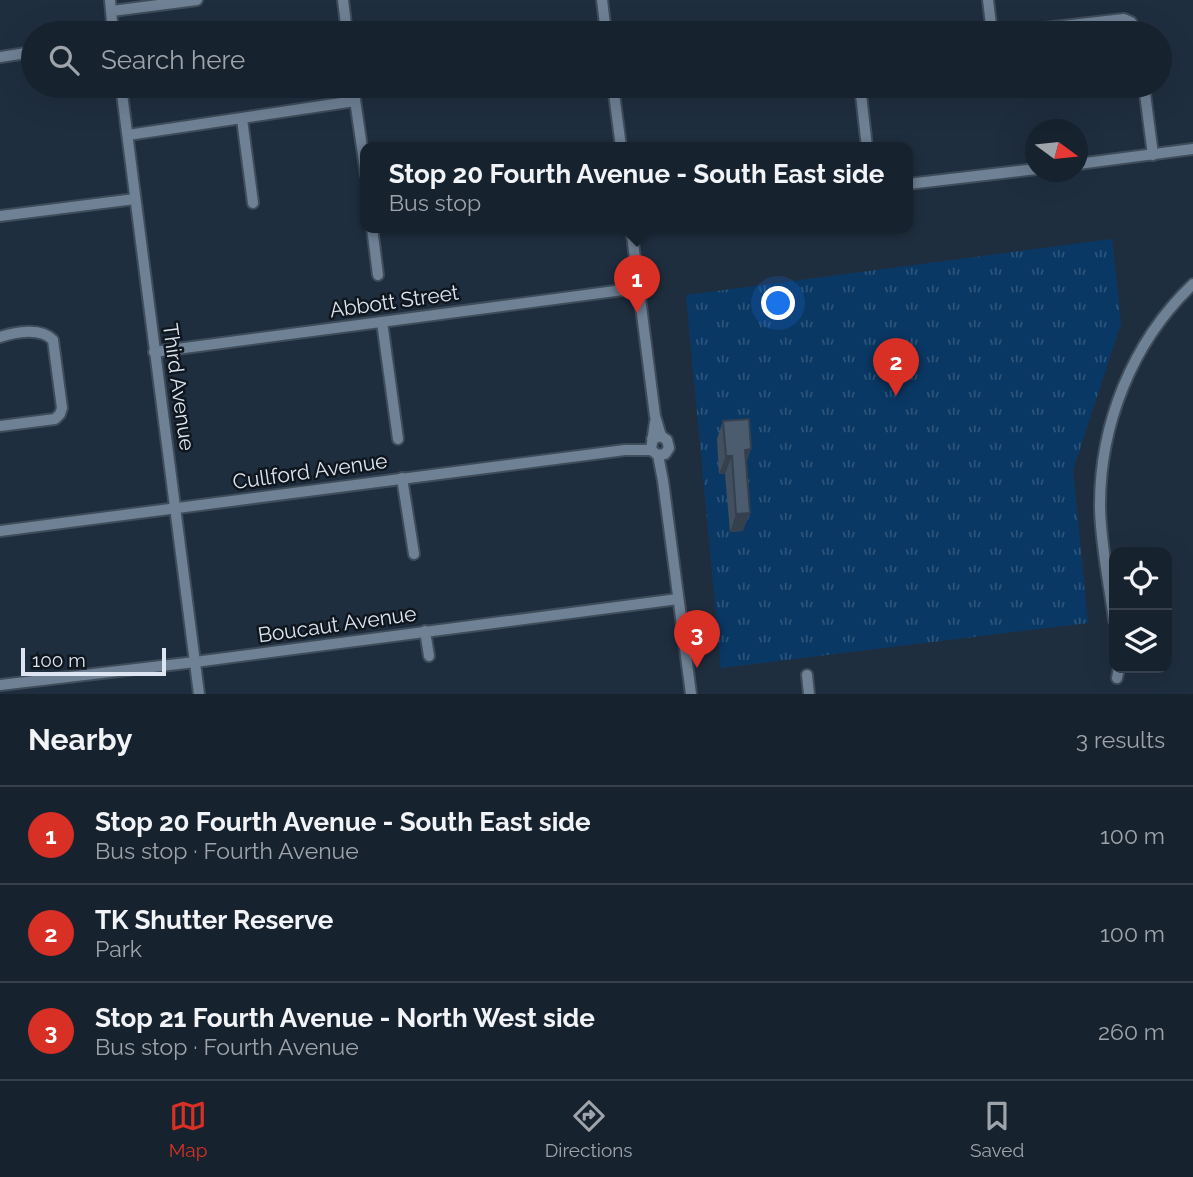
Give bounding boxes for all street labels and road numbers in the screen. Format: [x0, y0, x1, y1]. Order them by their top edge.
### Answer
street label: Abbott Street [328, 280, 460, 322]
street label: Third Avenue [158, 322, 200, 452]
street label: Cullford Avenue [231, 448, 389, 494]
street label: Boucaut Avenue [256, 600, 418, 648]

